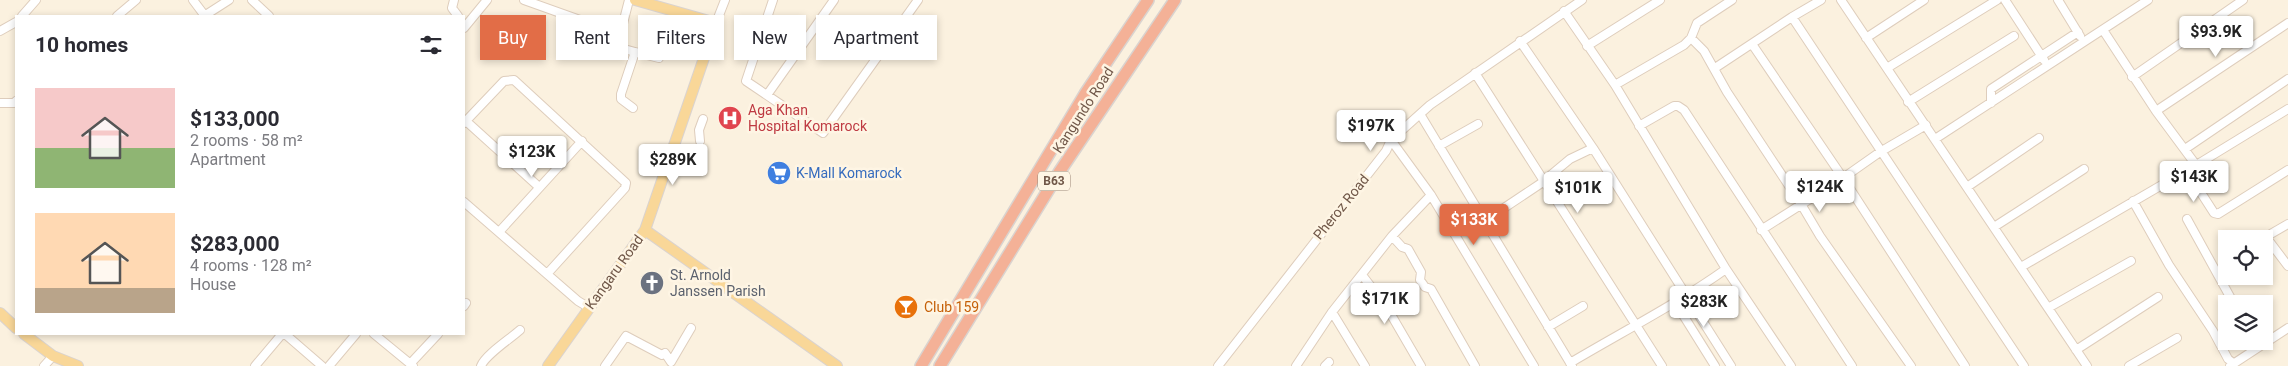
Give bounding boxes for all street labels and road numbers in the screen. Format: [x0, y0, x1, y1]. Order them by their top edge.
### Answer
street label: Kangundo Road [1049, 64, 1117, 156]
street label: Pheroz Road [1310, 171, 1372, 243]
road number: B63 [1038, 172, 1070, 190]
street label: Kangaru Road [582, 232, 646, 312]

